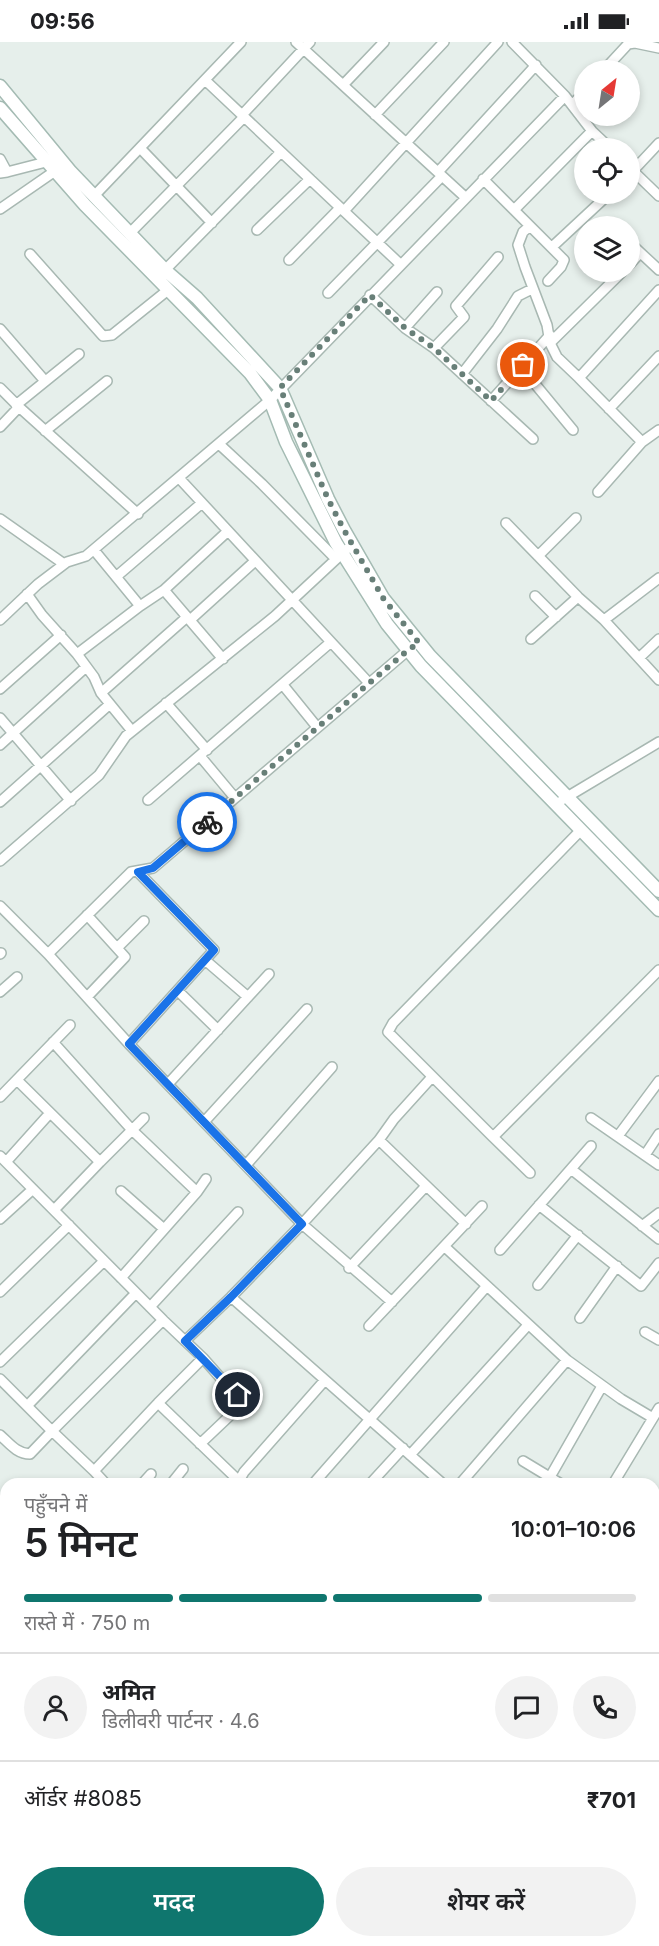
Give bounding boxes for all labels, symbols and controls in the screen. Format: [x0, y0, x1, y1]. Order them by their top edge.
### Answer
text: 09:56 [30, 8, 95, 34]
north arrow [574, 60, 640, 126]
map controls [574, 60, 640, 282]
button: locate [574, 138, 640, 204]
button: layers [574, 216, 640, 282]
pin [497, 339, 548, 390]
icon: bag [506, 348, 539, 381]
courier [177, 792, 237, 852]
icon: bike [191, 806, 224, 839]
pin [212, 1369, 263, 1420]
icon: home [221, 1378, 254, 1411]
text: पहुँचने में [24, 1493, 87, 1517]
text: 10:01–10:06 [511, 1516, 636, 1542]
text: 5 मिनट [24, 1519, 138, 1566]
text: रास्ते में · 750 m [24, 1611, 150, 1635]
button: person [24, 1676, 87, 1739]
button: chat [495, 1676, 558, 1739]
button: phone [573, 1676, 636, 1739]
text: अमित [102, 1679, 155, 1705]
text: डिलीवरी पार्टनर · 4.6 [102, 1709, 260, 1733]
text: ऑर्डर #8085 [24, 1785, 142, 1811]
text: ₹701 [587, 1787, 636, 1813]
button: मदद [24, 1867, 324, 1936]
button: शेयर करें [336, 1867, 636, 1936]

